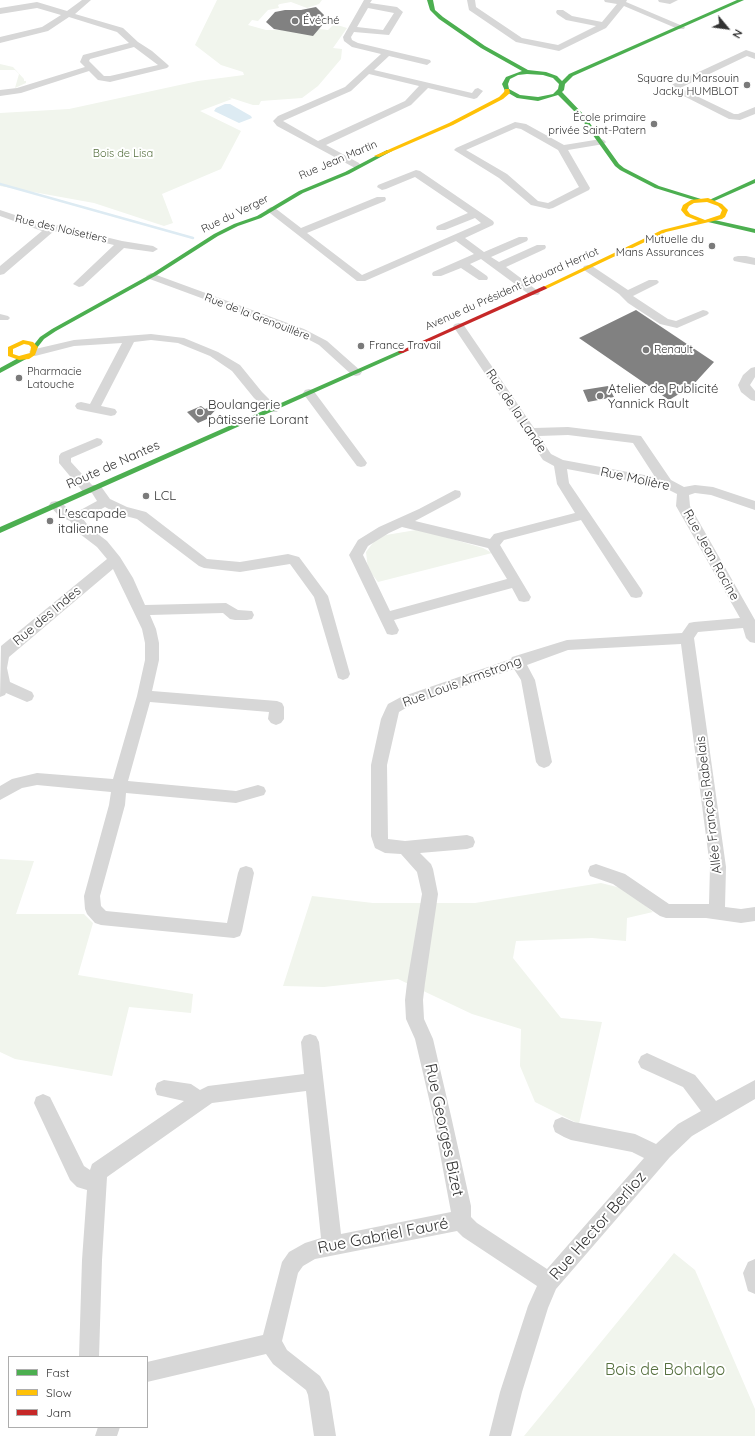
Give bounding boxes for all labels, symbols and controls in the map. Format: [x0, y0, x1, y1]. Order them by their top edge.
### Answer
north arrow [707, 8, 747, 48]
place label: Évéché [303, 14, 339, 28]
marker: Évéché [290, 16, 300, 26]
text: N [729, 27, 746, 41]
place label: Square du Marsouin Jacky HUMBLOT [637, 72, 739, 98]
marker: Square du Marsouin Jacky HUMBLOT [742, 80, 752, 90]
place label: École primaire privée Saint-Patern [548, 111, 646, 137]
marker: École primaire privée Saint-Patern [649, 119, 659, 129]
street label: Rue Jean Martin [297, 138, 379, 182]
park label: Bois de Lisa [93, 147, 153, 161]
street label: Rue du Verger [199, 192, 271, 236]
street label: Rue des Noisetiers [14, 212, 108, 246]
place label: Mutuelle du Mans Assurances [616, 233, 704, 259]
marker: Mutuelle du Mans Assurances [707, 241, 717, 251]
street label: Avenue du Président Édouard Herriot [423, 245, 601, 333]
street label: Rue de la Grenouillère [203, 291, 311, 343]
place label: France Travail [369, 339, 441, 353]
marker: France Travail [356, 341, 366, 351]
place label: Renault [654, 343, 693, 357]
marker: Renault [641, 345, 651, 355]
place label: Pharmacie Latouche [27, 365, 82, 391]
street label: Rue de la Lande [482, 366, 550, 456]
marker: Pharmacie Latouche [14, 373, 24, 383]
place label: Atelier de Publicité Yannick Rault [608, 381, 718, 412]
marker: Atelier de Publicité Yannick Rault [595, 391, 605, 401]
place label: Boulangerie pâtisserie Lorant [208, 397, 309, 428]
marker: Boulangerie pâtisserie Lorant [195, 407, 205, 417]
street label: Route de Nantes [64, 437, 162, 493]
street label: Rue Molière [599, 464, 671, 494]
place label: LCL [154, 488, 176, 504]
marker: LCL [141, 491, 151, 501]
place label: L'escapade italienne [58, 506, 126, 537]
street label: Rue Jean Racine [680, 507, 742, 603]
marker: L'escapade italienne [45, 516, 55, 526]
street label: Rue des Indes [10, 583, 84, 649]
street label: Rue Louis Armstrong [400, 653, 524, 711]
street label: Allée François Rabelais [693, 735, 725, 875]
street label: Rue Georges Bizet [421, 1062, 467, 1198]
street label: Rue Hector Berlioz [546, 1168, 650, 1284]
street label: Rue Gabriel Fauré [316, 1214, 450, 1258]
legend [8, 1356, 148, 1428]
park label: Bois de Bohalgo [605, 1360, 725, 1380]
text: Fast [46, 1365, 70, 1380]
text: Slow [46, 1385, 72, 1400]
text: Jam [46, 1405, 71, 1420]

